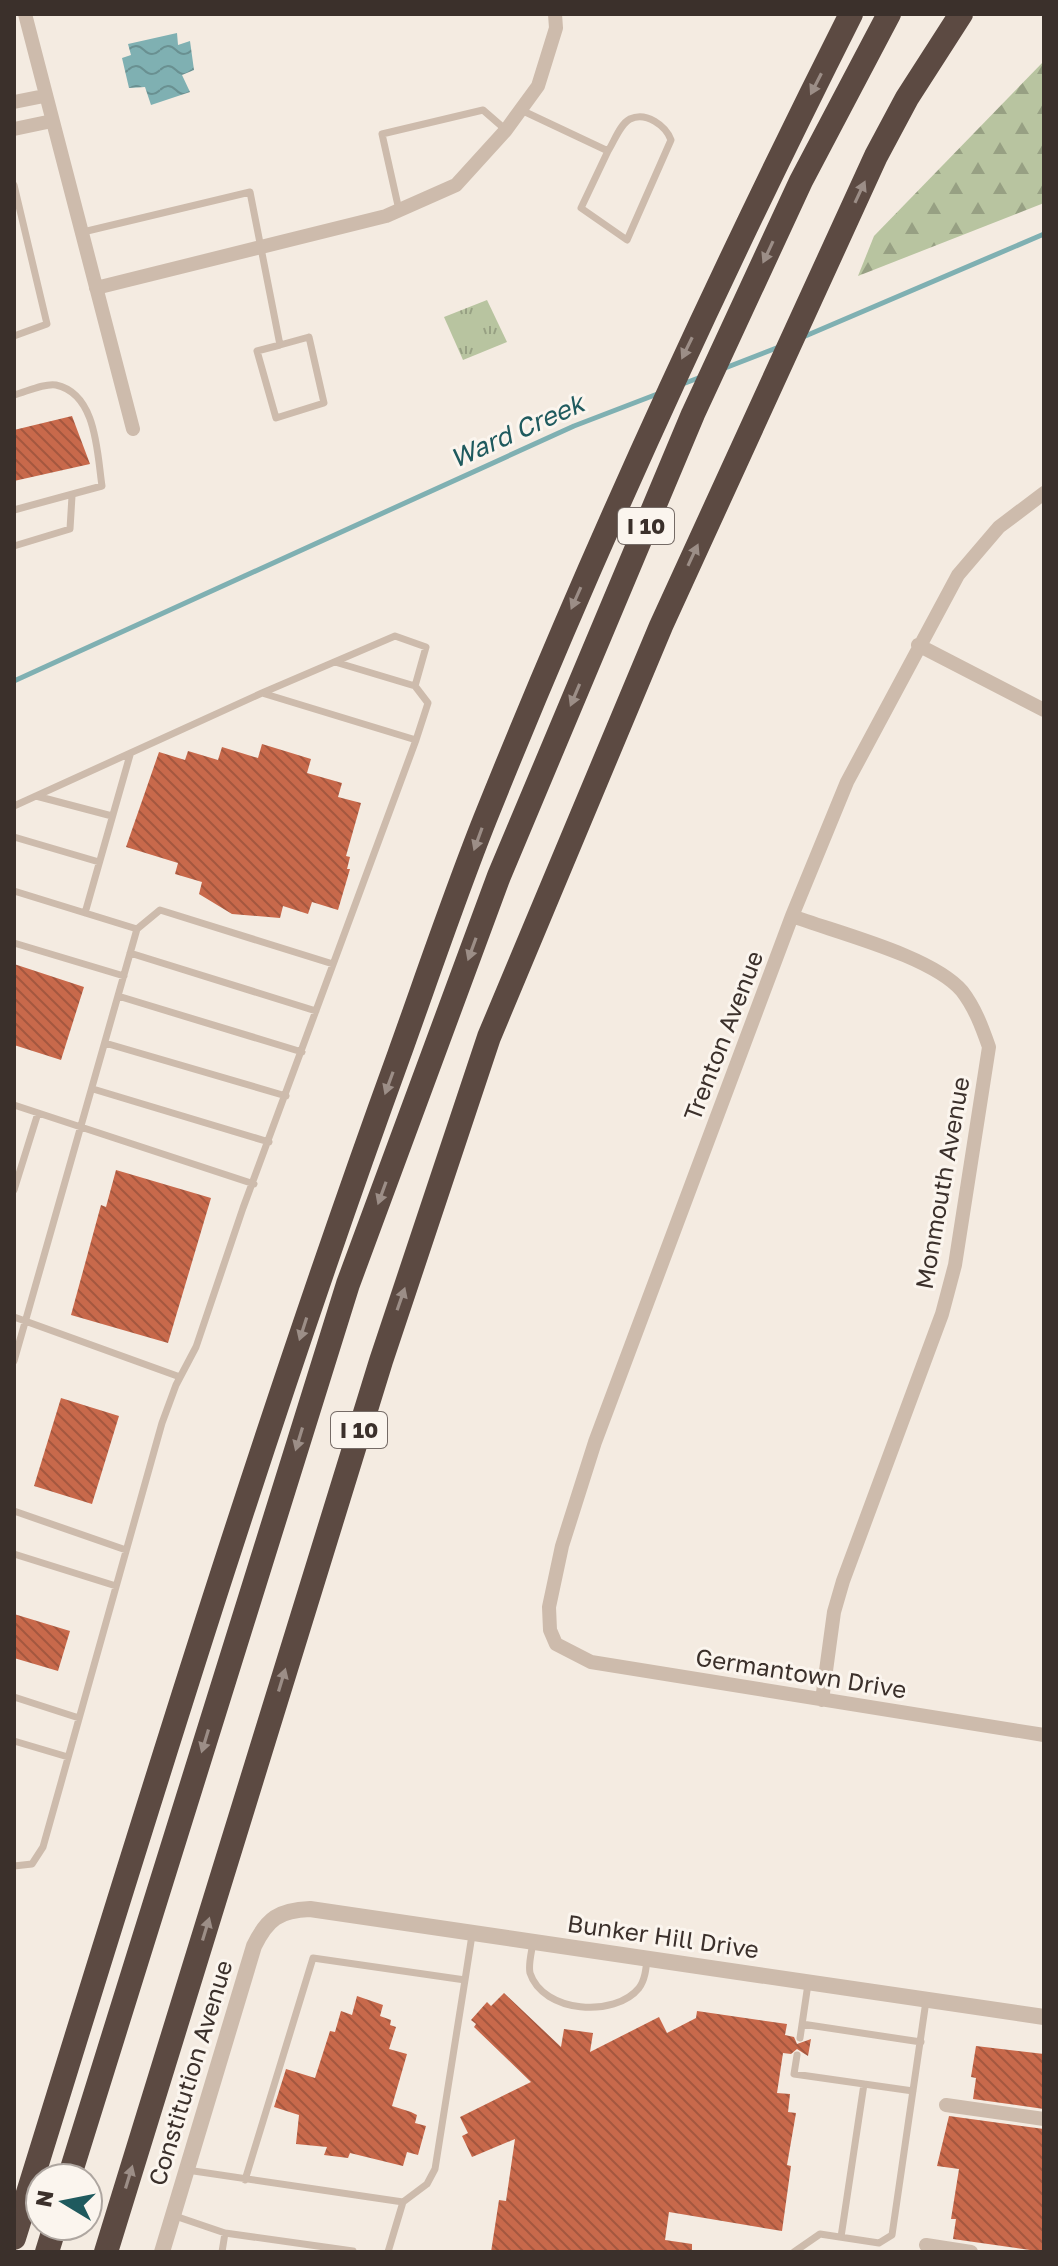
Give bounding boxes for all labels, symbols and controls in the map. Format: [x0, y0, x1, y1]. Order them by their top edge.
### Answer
one-way arrow [809, 72, 823, 95]
one-way arrow [853, 180, 867, 203]
one-way arrow [761, 240, 775, 263]
one-way arrow [680, 336, 694, 359]
water label: Ward Creek [445, 386, 591, 474]
road number: I 10 [618, 508, 674, 544]
one-way arrow [687, 544, 700, 567]
one-way arrow [570, 587, 583, 610]
one-way arrow [568, 683, 581, 707]
one-way arrow [471, 827, 484, 851]
one-way arrow [465, 937, 478, 961]
street label: Trenton Avenue [677, 946, 768, 1125]
one-way arrow [382, 1071, 394, 1095]
street label: Monmouth Avenue [909, 1074, 974, 1291]
one-way arrow [375, 1181, 388, 1205]
one-way arrow [396, 1286, 408, 1310]
one-way arrow [297, 1317, 309, 1341]
road number: I 10 [331, 1412, 387, 1448]
one-way arrow [292, 1427, 305, 1451]
street label: Germantown Drive [694, 1642, 909, 1703]
one-way arrow [276, 1668, 289, 1692]
one-way arrow [198, 1729, 211, 1753]
street label: Bunker Hill Drive [566, 1908, 761, 1963]
one-way arrow [200, 1917, 213, 1941]
street label: Constitution Avenue [141, 1956, 238, 2189]
north arrow [24, 2162, 104, 2242]
one-way arrow [123, 2165, 136, 2189]
text: N [29, 2188, 59, 2209]

